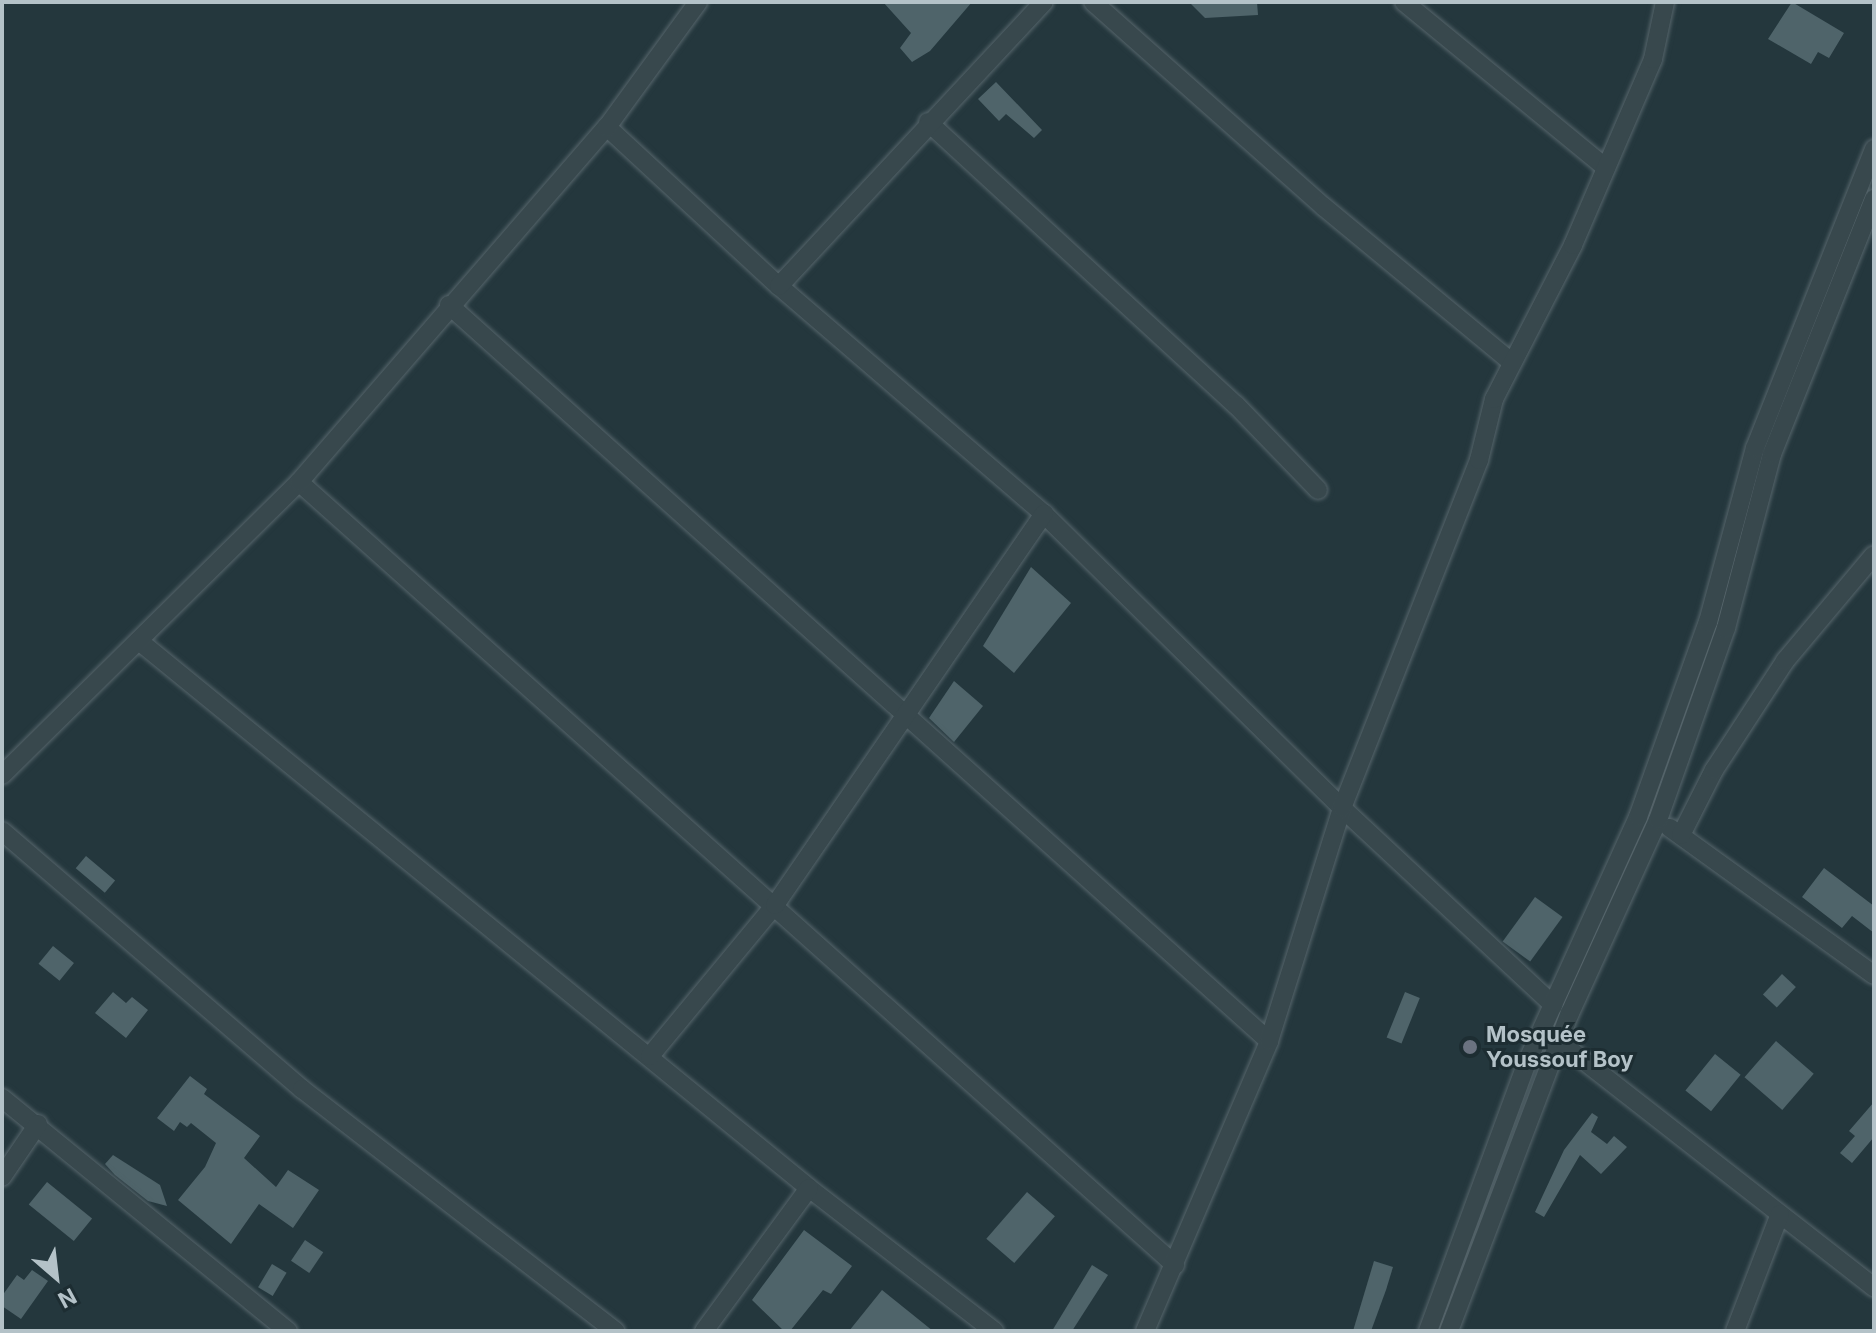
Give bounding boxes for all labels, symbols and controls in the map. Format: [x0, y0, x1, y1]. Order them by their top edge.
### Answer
place label: Mosquée Youssouf Boy [1486, 1021, 1634, 1072]
marker: Mosquée Youssouf Boy [1461, 1038, 1479, 1056]
north arrow [16, 1237, 96, 1317]
text: N [54, 1283, 81, 1314]

